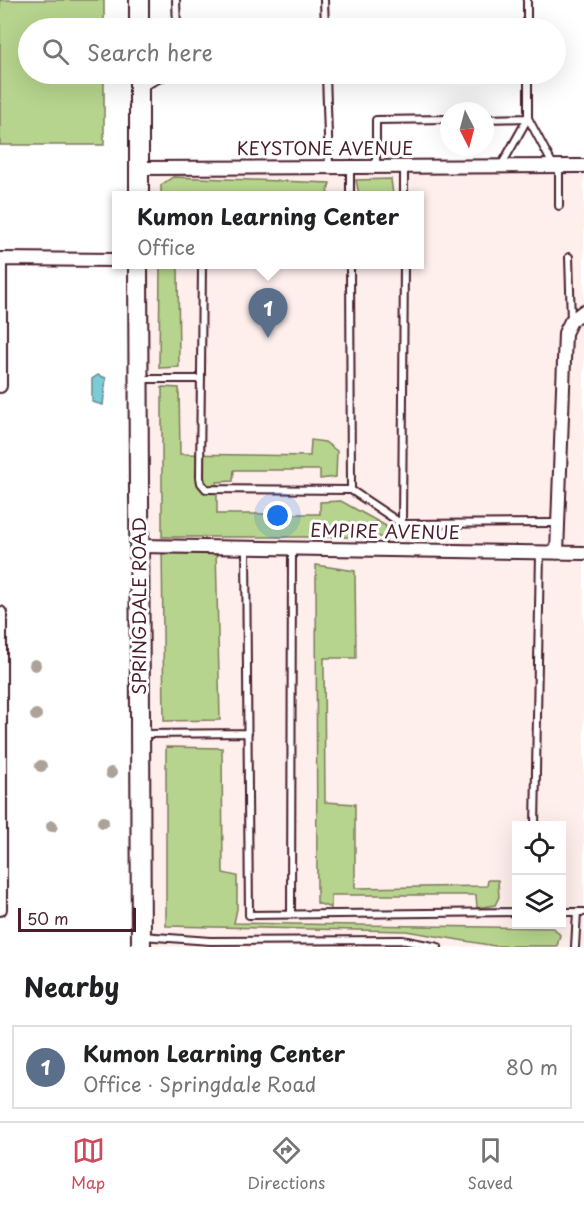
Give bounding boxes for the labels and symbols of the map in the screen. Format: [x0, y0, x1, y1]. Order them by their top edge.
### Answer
north arrow [440, 102, 494, 156]
street label: KEYSTONE AVENUE [237, 134, 413, 161]
pin: 1 [248, 288, 288, 338]
your location [263, 501, 292, 530]
street label: EMPIRE AVENUE [310, 516, 460, 545]
street label: SPRINGDALE ROAD [125, 517, 152, 695]
scale bar [18, 905, 136, 932]

